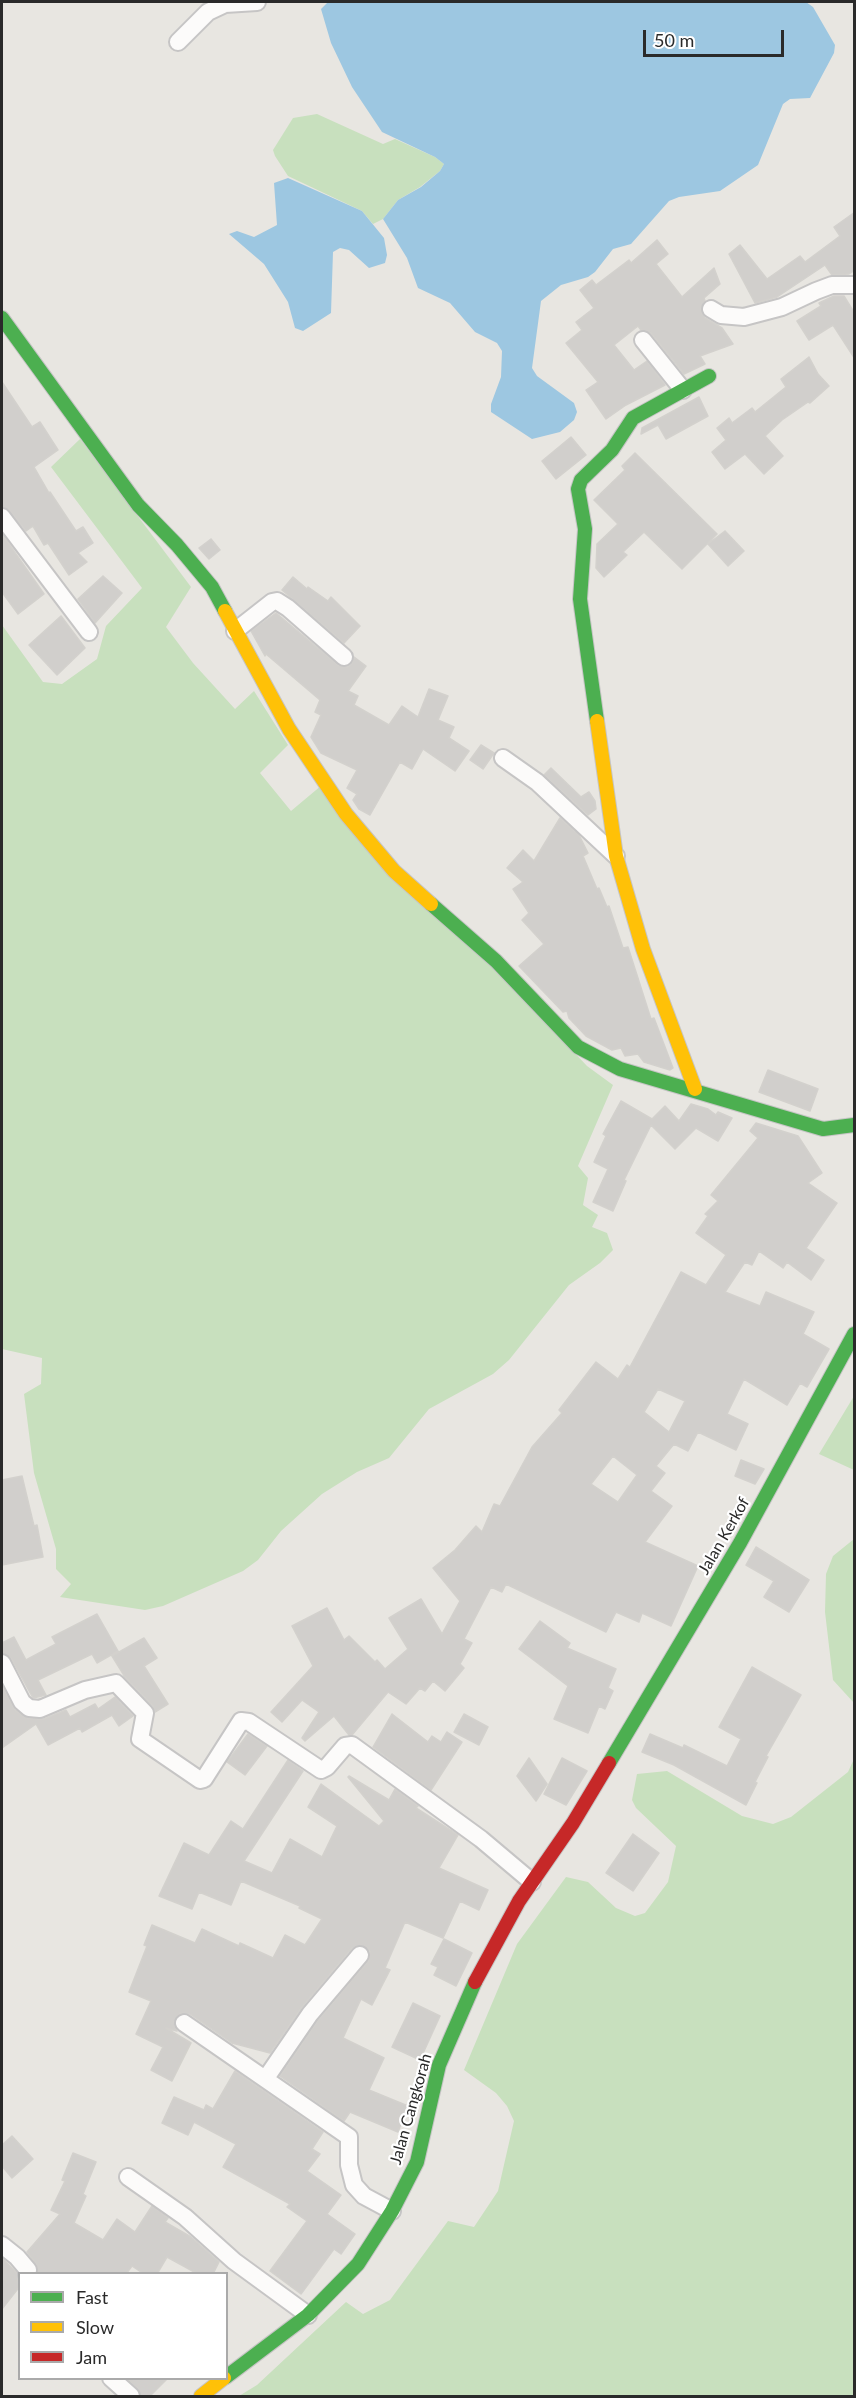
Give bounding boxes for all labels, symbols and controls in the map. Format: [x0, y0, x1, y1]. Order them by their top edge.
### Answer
scale bar [646, 18, 787, 56]
text: 50 m [654, 29, 694, 51]
street label: Jalan Kerkof [694, 1494, 754, 1578]
street label: Jalan Cangkorah [386, 2051, 436, 2167]
legend [18, 2272, 228, 2380]
text: Fast [76, 2286, 108, 2308]
text: Slow [76, 2316, 114, 2338]
text: Jam [76, 2346, 107, 2368]

